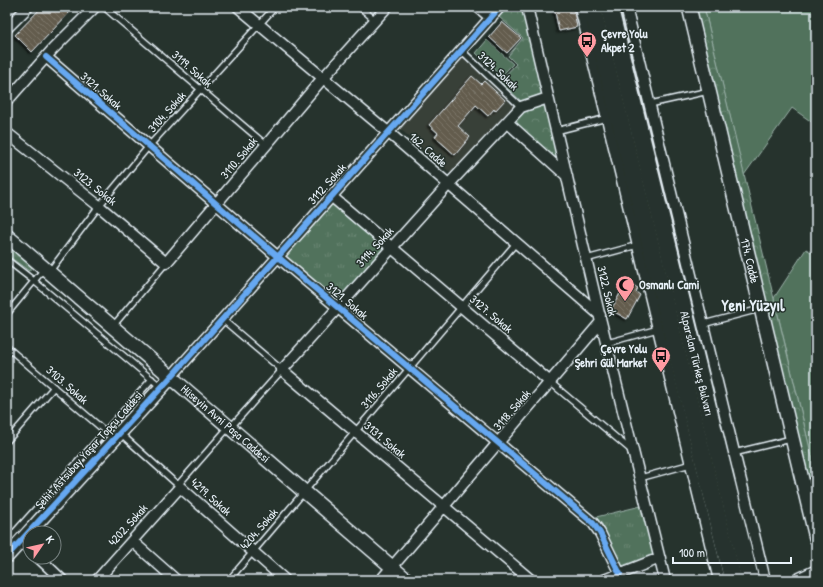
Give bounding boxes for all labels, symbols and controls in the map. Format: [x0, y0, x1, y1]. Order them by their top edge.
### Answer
place label: Çevre Yolu Akpet 2 [601, 25, 648, 57]
bus stop icon: Çevre Yolu Akpet 2 [576, 30, 598, 58]
street label: 3119. Sokak [168, 46, 216, 91]
street label: 3124. Sokak [474, 47, 523, 94]
street label: 3121. Sokak [77, 68, 126, 113]
street label: 3104. Sokak [144, 87, 190, 136]
street label: 162. Cadde [406, 128, 451, 171]
street label: 3110. Sokak [216, 133, 261, 182]
street label: 3112. Sokak [304, 159, 350, 208]
street label: 3123. Sokak [70, 164, 121, 209]
street label: 3114. Sokak [352, 223, 397, 271]
street label: 174. Cadde [737, 237, 764, 285]
street label: 3122. Sokak [593, 264, 622, 318]
mosque icon: Osmanlı Cami [614, 274, 636, 302]
place label: Osmanlı Cami [639, 276, 700, 293]
street label: 3121. Sokak [323, 278, 372, 323]
street label: 3127. Sokak [466, 291, 517, 337]
district label: Yeni Yüzyıl [722, 294, 785, 317]
street label: Alparslan Türkeş Bulvarı [676, 309, 718, 417]
place label: Çevre Yolu Şehri Gül Market [575, 340, 648, 371]
bus stop icon: Çevre Yolu Şehri Gül Market [650, 345, 672, 373]
street label: 3103. Sokak [43, 362, 92, 408]
street label: 3116. Sokak [356, 363, 401, 412]
street label: Hüseyin Avni Paşa Caddesi [177, 380, 274, 467]
street label: 3118. Sokak [489, 385, 534, 434]
street label: Şehit Astsubay Yaşar Topçu Caddesi [31, 387, 146, 512]
street label: 3131. Sokak [361, 417, 410, 462]
street label: 4219. Sokak [187, 474, 235, 519]
street label: 4202. Sokak [104, 500, 151, 549]
street label: 4204. Sokak [236, 504, 282, 553]
north arrow [22, 525, 62, 565]
text: K [43, 533, 58, 546]
scale bar [673, 539, 791, 565]
text: 100 m [679, 544, 705, 561]

